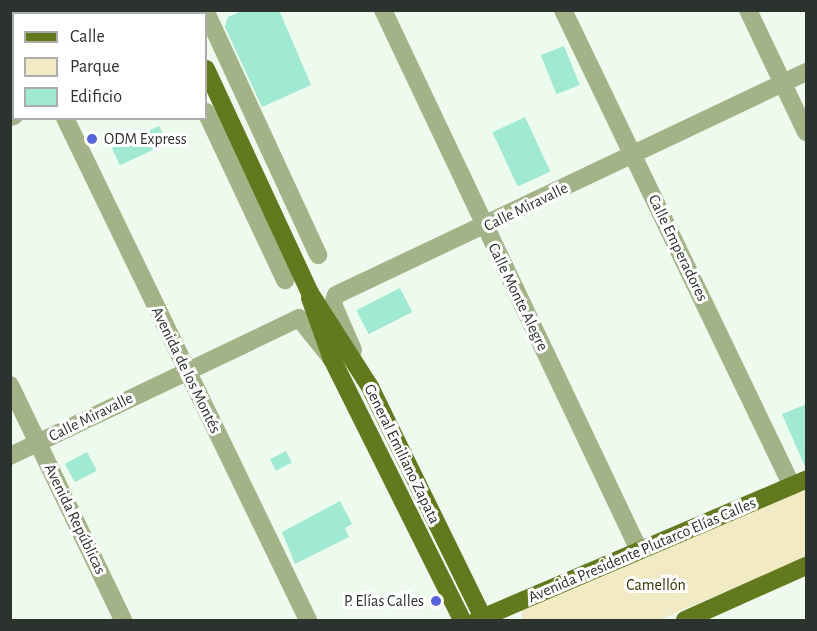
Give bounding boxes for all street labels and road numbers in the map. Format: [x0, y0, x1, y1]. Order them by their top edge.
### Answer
street label: Calle Miravalle [481, 178, 571, 236]
street label: Calle Emperadores [644, 192, 712, 304]
street label: Calle Monte Alegre [484, 240, 552, 354]
street label: Avenida de los Montés [147, 304, 225, 436]
street label: General Emiliano Zapata [360, 381, 444, 527]
street label: Calle Miravalle [46, 388, 136, 446]
street label: Avenida Repúblicas [40, 461, 110, 577]
street label: Avenida Presidente Plutarco Elías Calles [525, 493, 759, 607]

